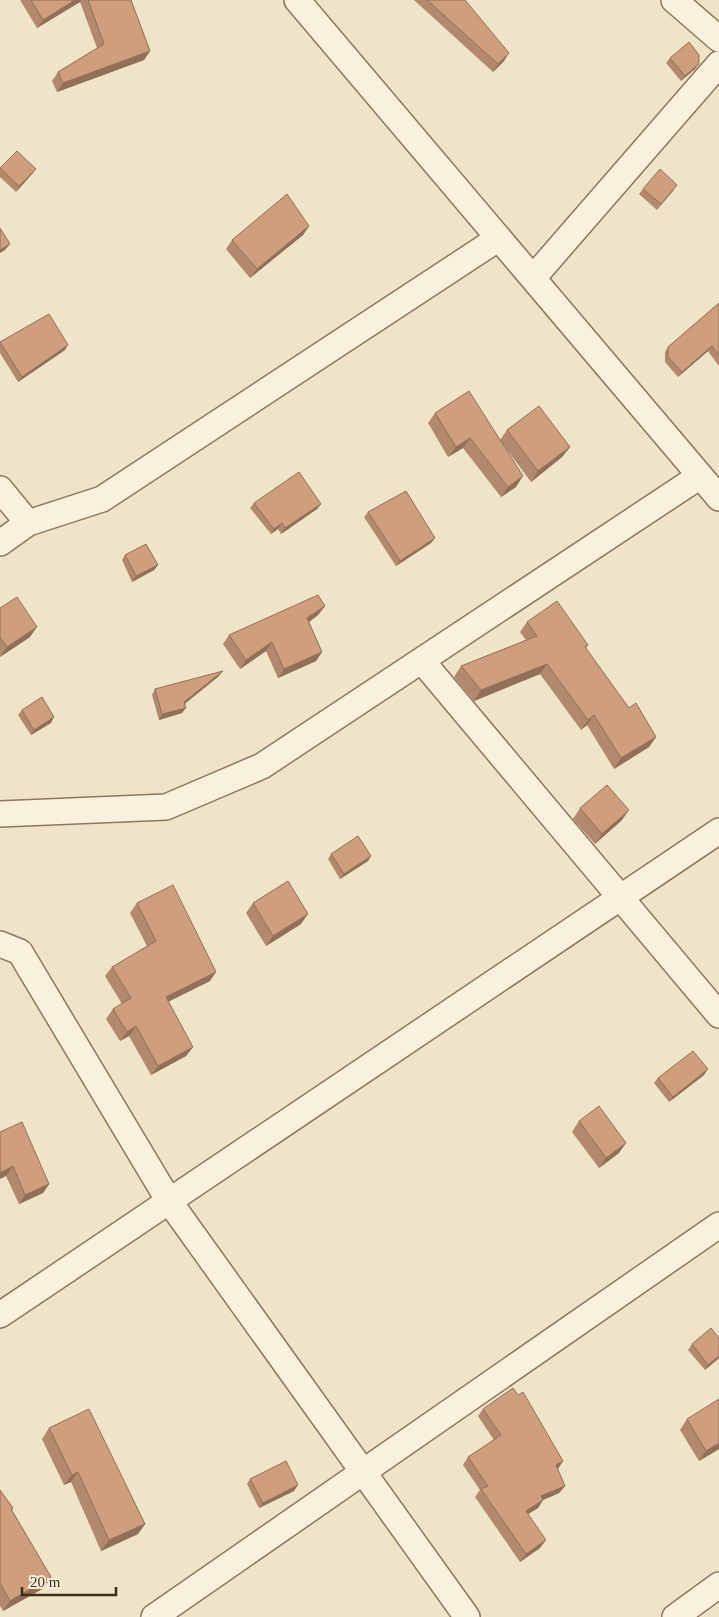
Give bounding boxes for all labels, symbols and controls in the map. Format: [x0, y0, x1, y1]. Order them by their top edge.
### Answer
scale bar [22, 1564, 116, 1596]
text: 20 m [30, 1574, 61, 1590]

